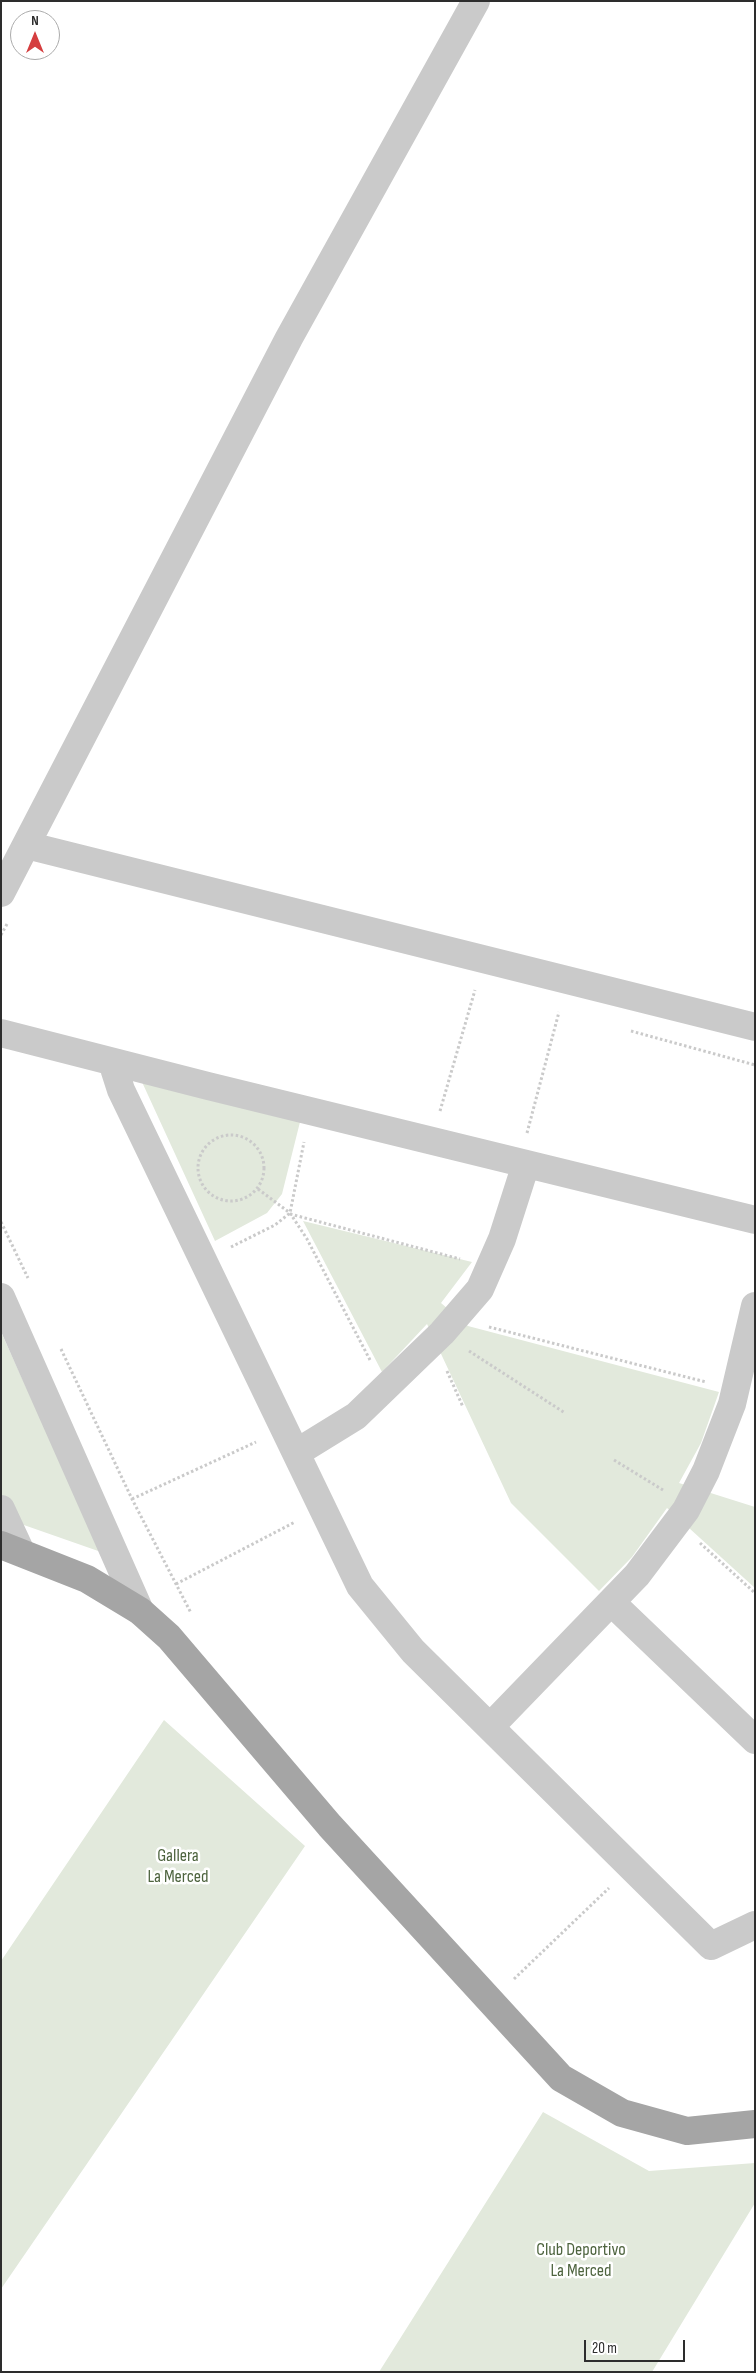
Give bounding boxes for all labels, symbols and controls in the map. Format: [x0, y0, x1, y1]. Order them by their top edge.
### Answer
north arrow [10, 10, 60, 60]
text: N [31, 12, 39, 29]
park label: Gallera La Merced [147, 1845, 209, 1888]
park label: Club Deportivo La Merced [536, 2239, 626, 2282]
scale bar [586, 2330, 687, 2362]
text: 20 m [592, 2339, 617, 2358]

